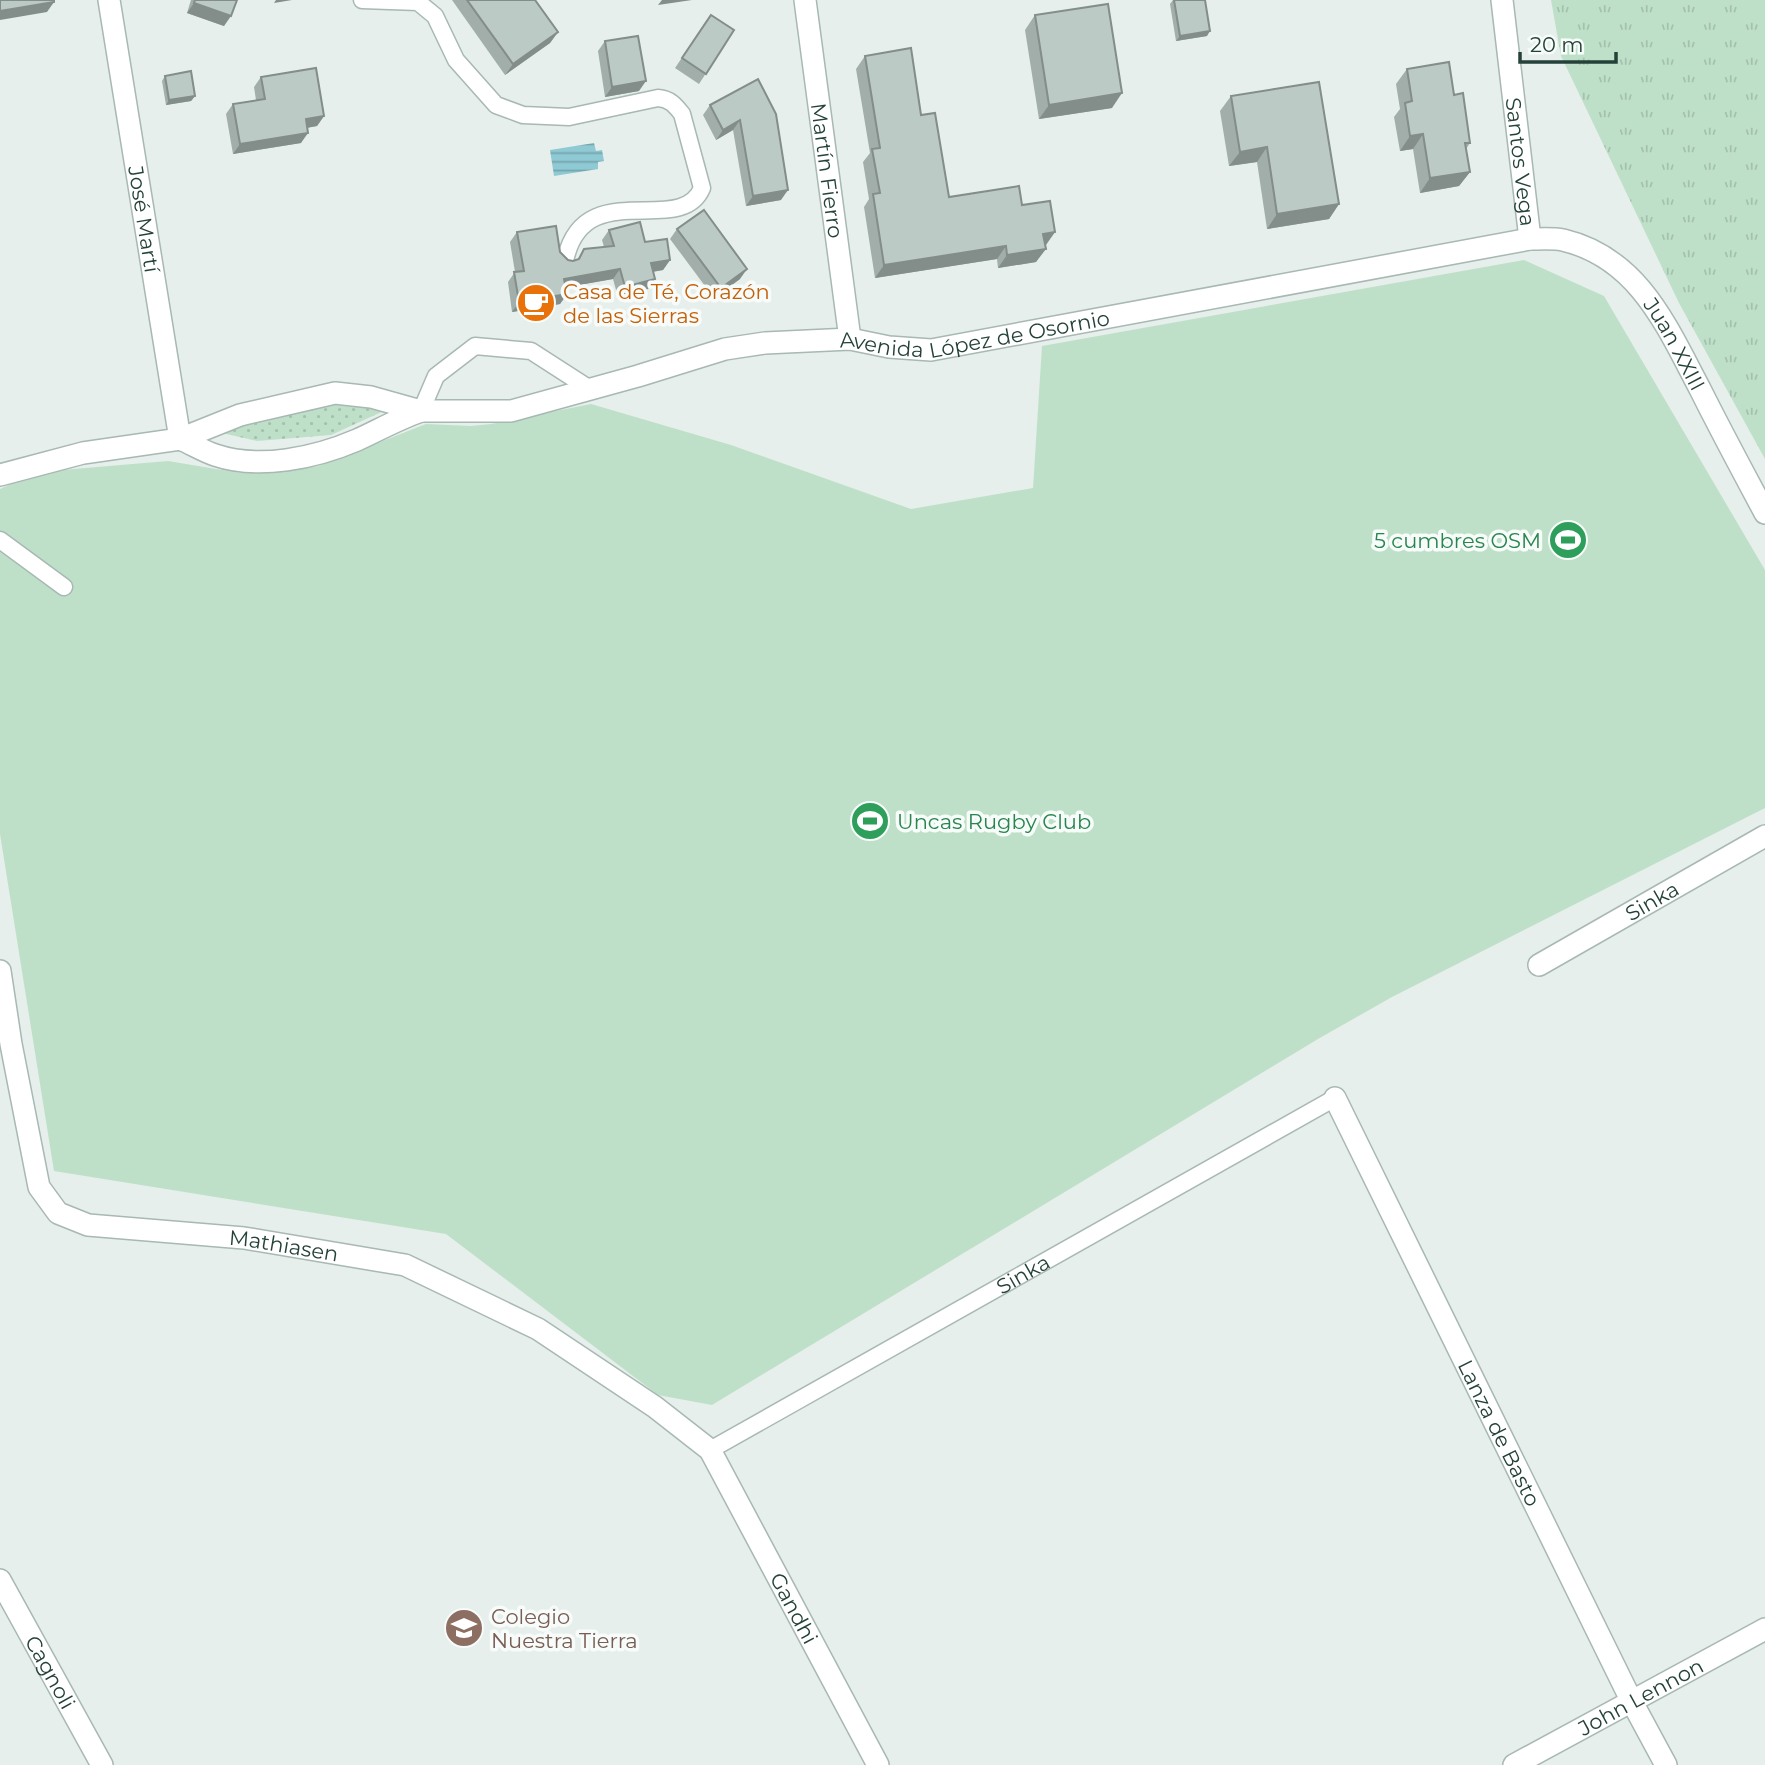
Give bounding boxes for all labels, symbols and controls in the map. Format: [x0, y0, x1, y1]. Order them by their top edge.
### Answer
scale bar [1520, 21, 1616, 65]
text: 20 m [1530, 32, 1584, 57]
street label: Santos Vega [1501, 96, 1541, 228]
street label: Martín Fierro [806, 101, 849, 240]
street label: José Martí [123, 163, 166, 276]
place label: Casa de Té, Corazón de las Sierras [563, 279, 770, 328]
cafe icon: Casa de Té, Corazón de las Sierras [515, 282, 557, 324]
street label: Juan XXIII [1638, 292, 1711, 395]
street label: Avenida López de Osornio [839, 305, 1112, 363]
sports icon: 5 cumbres OSM [1547, 519, 1589, 561]
place label: 5 cumbres OSM [1374, 528, 1541, 553]
sports icon: Uncas Rugby Club [849, 800, 891, 842]
place label: Uncas Rugby Club [897, 809, 1091, 834]
street label: Sinka [1621, 875, 1683, 926]
street label: Mathiasen [228, 1224, 340, 1266]
street label: Sinka [992, 1249, 1054, 1299]
street label: Lanza de Basto [1453, 1355, 1546, 1510]
street label: Gandhi [765, 1568, 823, 1648]
place label: Colegio Nuestra Tierra [491, 1604, 638, 1653]
school or university icon: Colegio Nuestra Tierra [443, 1607, 485, 1649]
street label: Cagnoli [20, 1631, 81, 1713]
street label: John Lennon [1573, 1652, 1707, 1741]

